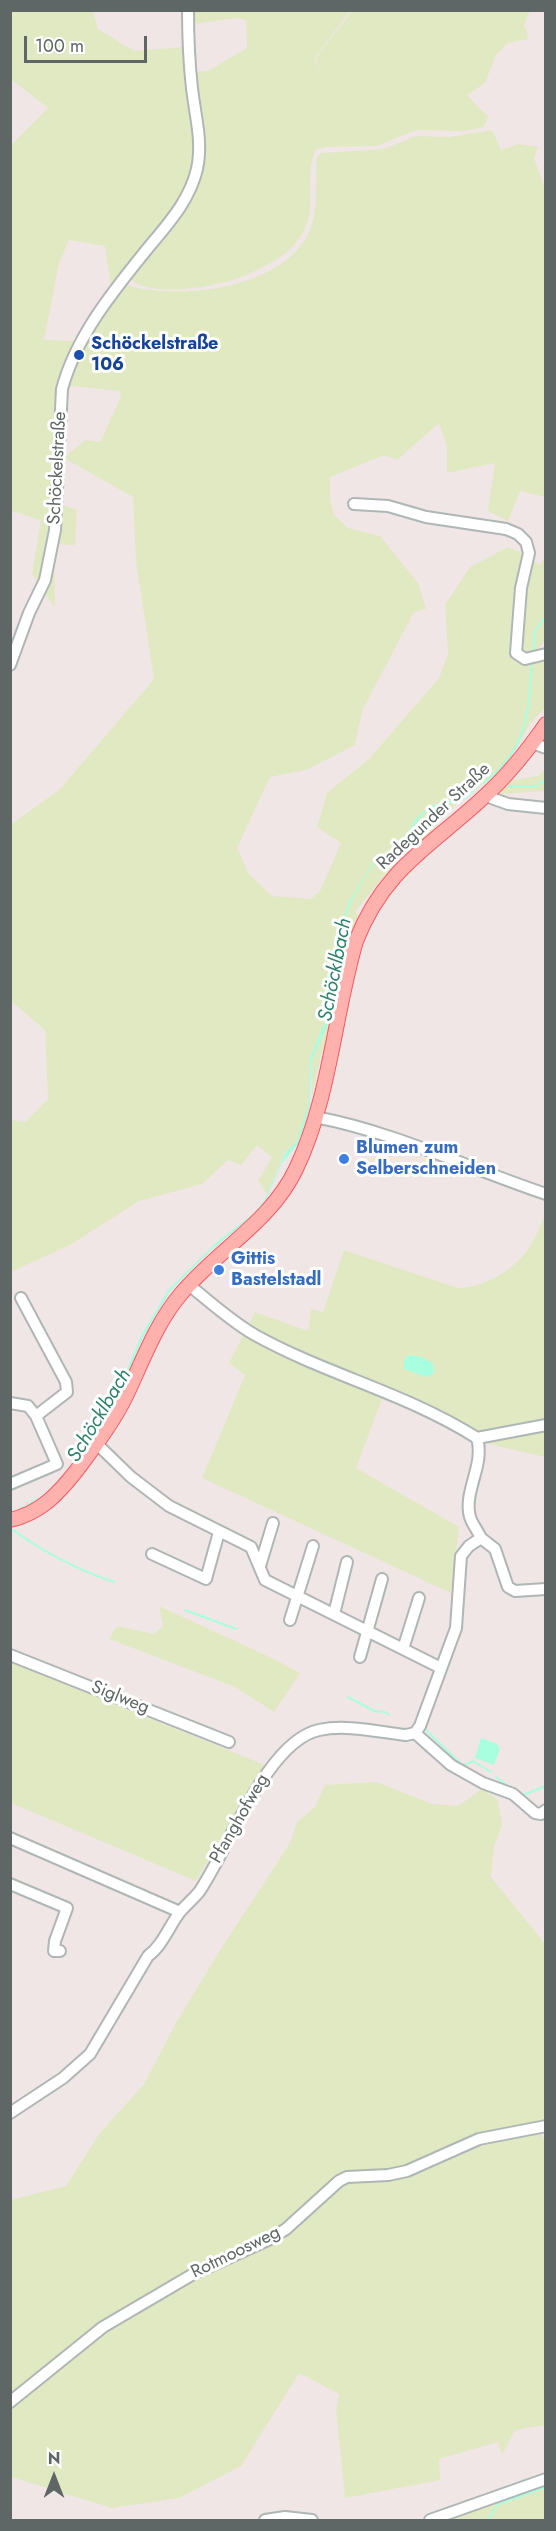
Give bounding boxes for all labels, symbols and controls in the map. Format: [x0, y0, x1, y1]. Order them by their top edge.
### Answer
scale bar [27, 24, 150, 62]
text: 100 m [35, 33, 84, 59]
place label: Schöckelstraße 106 [91, 334, 218, 376]
marker: Schöckelstraße 106 [72, 348, 86, 362]
street label: Schöckelstraße [44, 411, 72, 525]
street label: Radegunder Straße [373, 759, 495, 875]
water label: Schöcklbach [314, 916, 358, 1024]
place label: Blumen zum Selberschneiden [356, 1138, 496, 1180]
marker: Blumen zum Selberschneiden [337, 1152, 351, 1166]
place label: Gittis Bastelstadl [231, 1249, 321, 1292]
marker: Gittis Bastelstadl [212, 1263, 226, 1277]
water label: Schöcklbach [63, 1365, 137, 1467]
street label: Siglweg [88, 1677, 152, 1719]
street label: Pfanghofweg [206, 1771, 274, 1867]
street label: Rotmoosweg [188, 2222, 284, 2284]
north arrow [24, 2447, 84, 2507]
text: N [48, 2447, 60, 2470]

